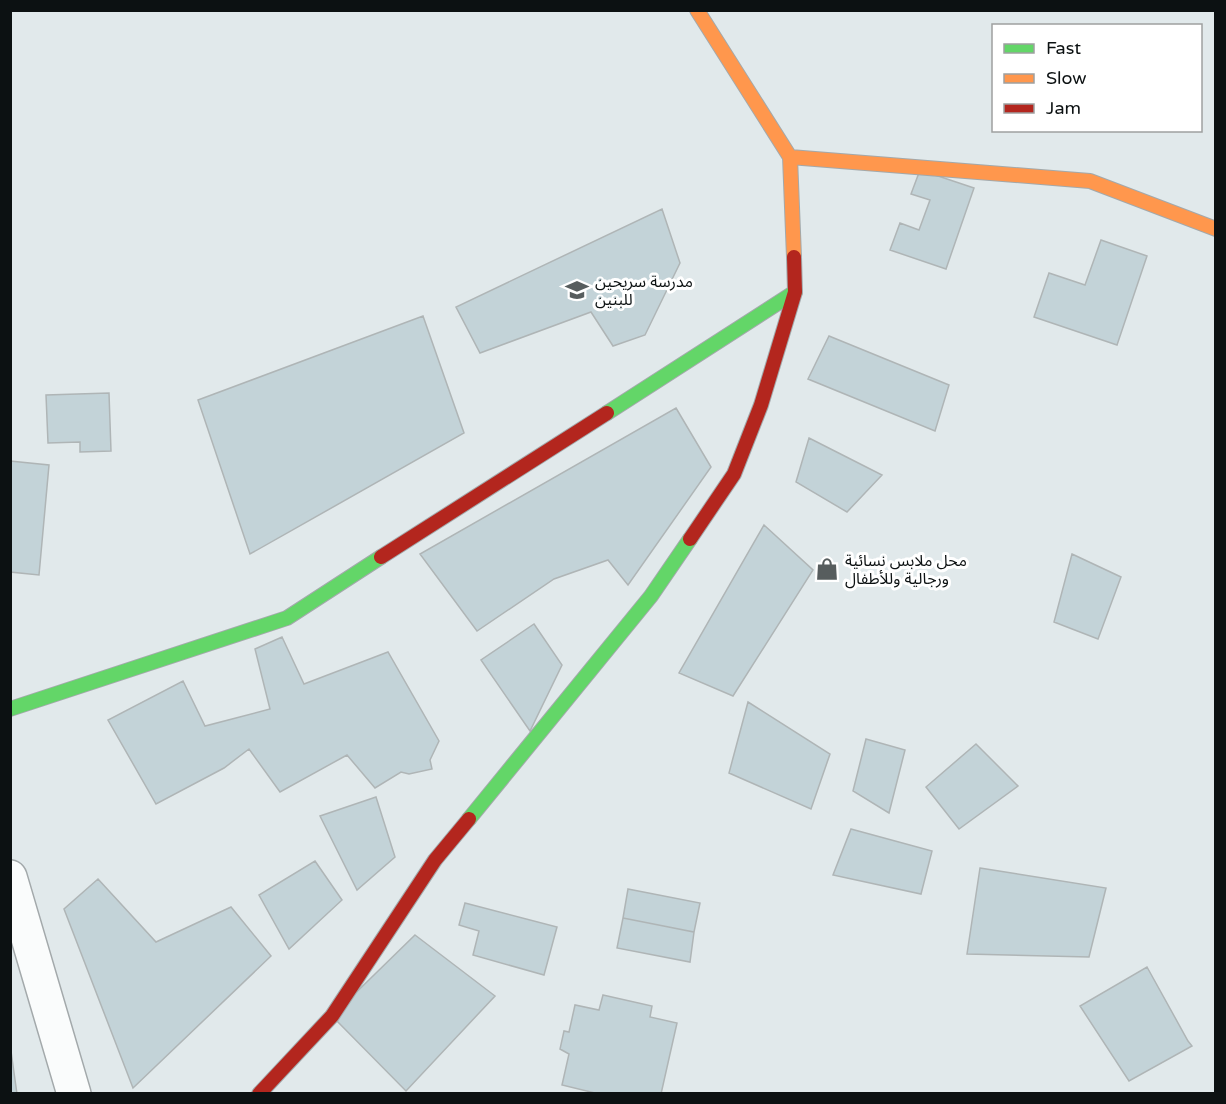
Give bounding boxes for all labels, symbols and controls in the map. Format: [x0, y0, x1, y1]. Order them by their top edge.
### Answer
legend [992, 24, 1202, 132]
text: Fast [1046, 37, 1081, 59]
text: Slow [1046, 67, 1087, 89]
text: Jam [1046, 97, 1081, 119]
place label: مدرسة سريحين للبنين [595, 272, 693, 310]
school or university icon: مدرسة سريحين للبنين [564, 277, 590, 303]
place label: محل ملابس نسائية ورجالية وللأطفال [845, 551, 967, 589]
shop icon: محل ملابس نسائية ورجالية وللأطفال [814, 556, 840, 582]

